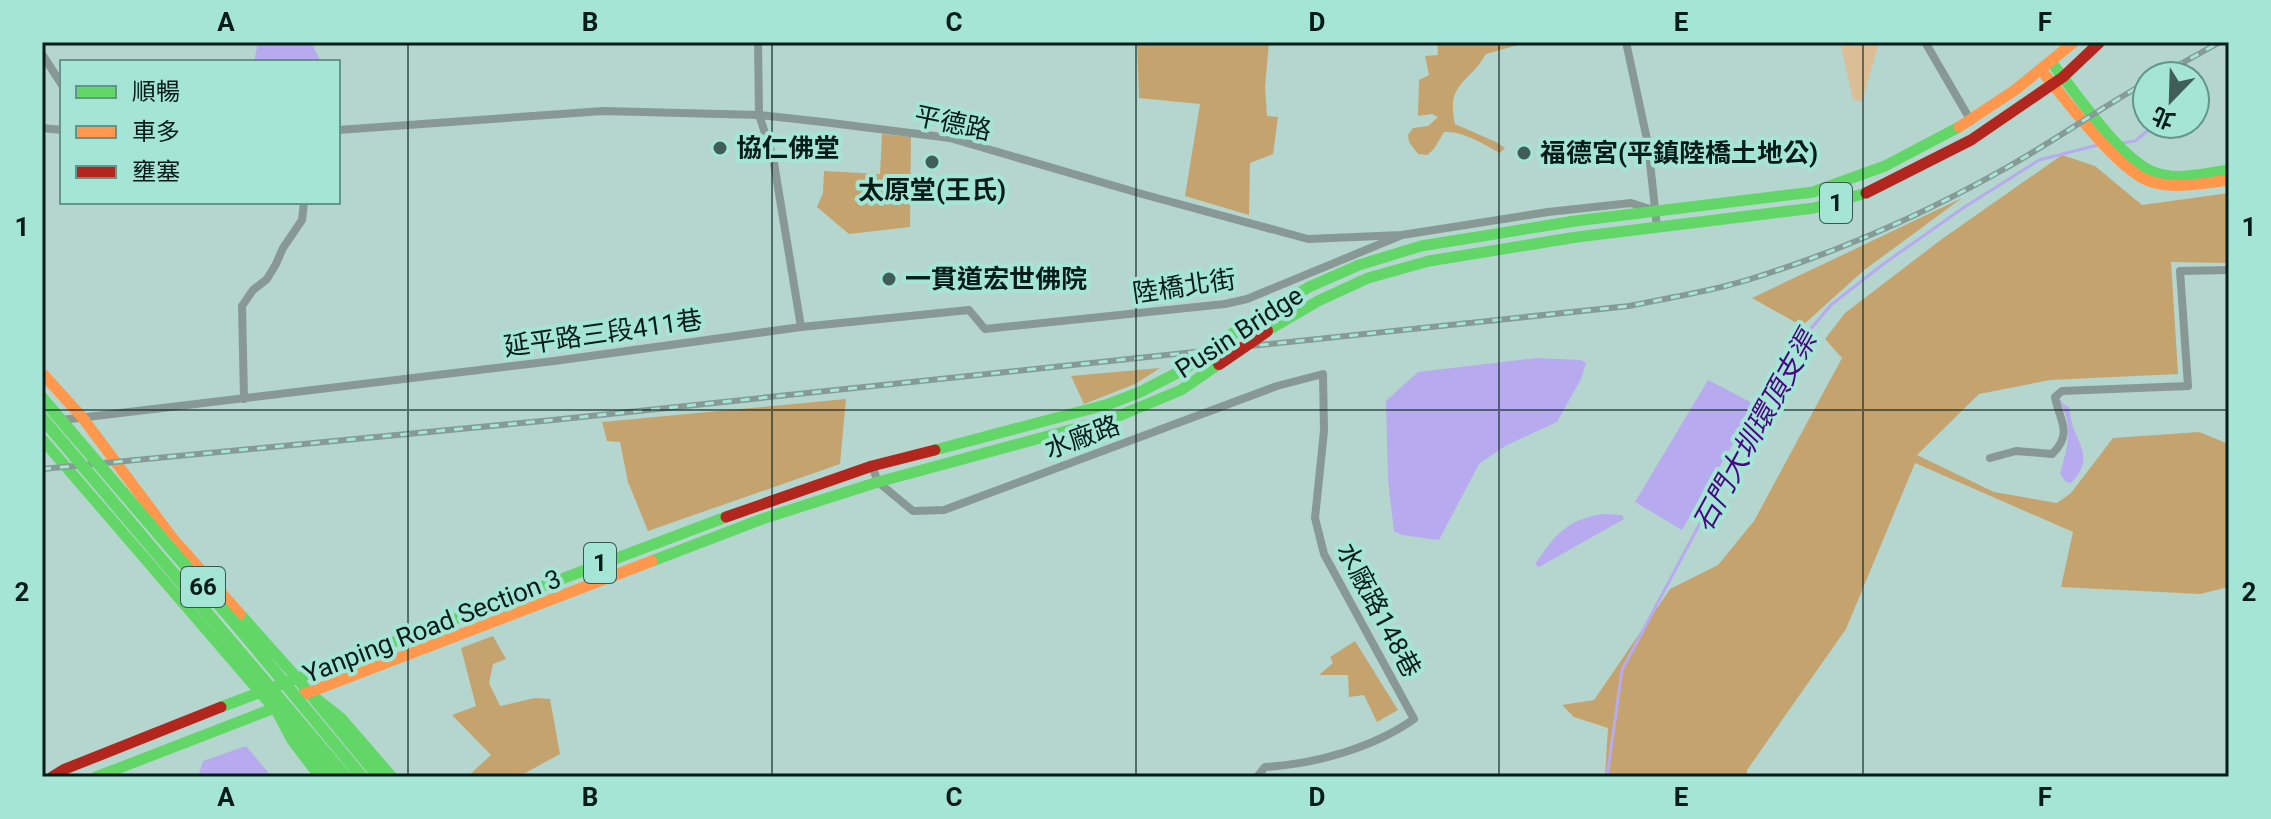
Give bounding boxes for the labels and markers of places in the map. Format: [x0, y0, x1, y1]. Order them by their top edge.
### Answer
place label: 協仁佛堂 [736, 133, 840, 163]
place label: 福德宮(平鎮陸橋土地公) [1540, 138, 1818, 168]
marker: 協仁佛堂 [711, 139, 729, 157]
marker: 福德宮(平鎮陸橋土地公) [1515, 144, 1533, 162]
marker: 太原堂(王氏) [923, 153, 941, 171]
place label: 太原堂(王氏) [858, 175, 1006, 205]
place label: 一貫道宏世佛院 [905, 264, 1087, 294]
marker: 一貫道宏世佛院 [880, 270, 898, 288]

